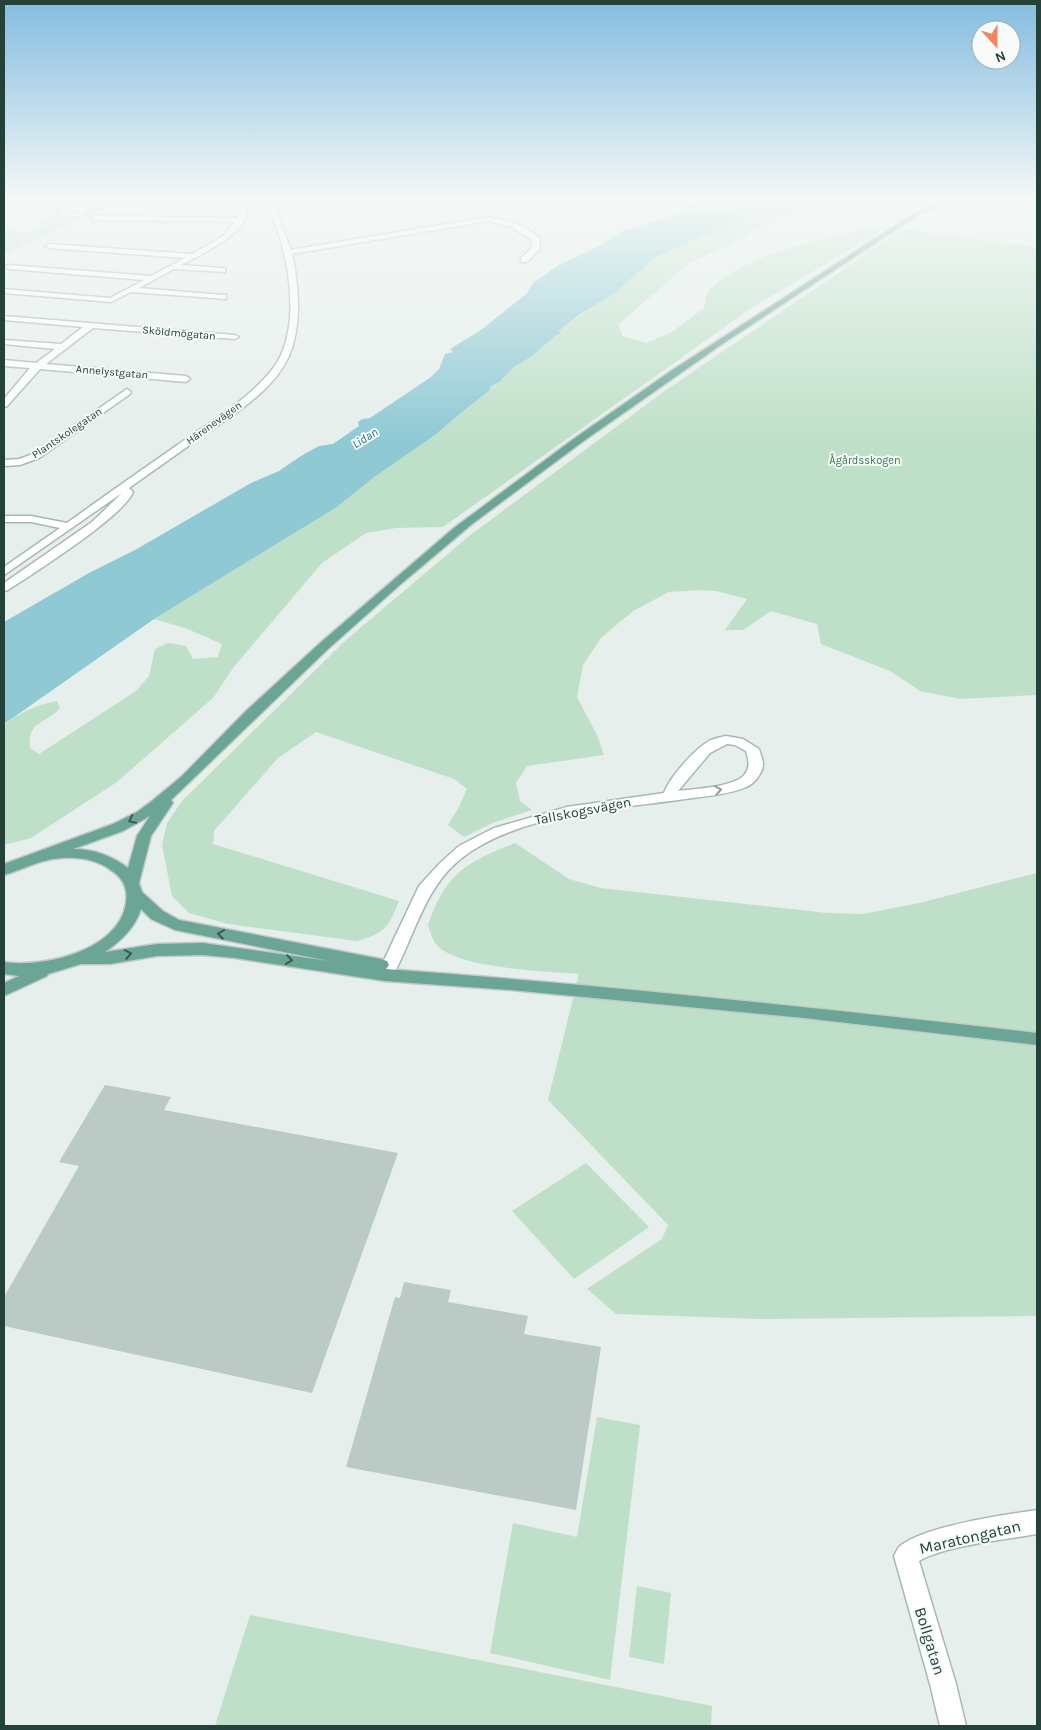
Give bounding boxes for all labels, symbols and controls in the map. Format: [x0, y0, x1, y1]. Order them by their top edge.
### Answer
north arrow [971, 20, 1021, 70]
text: N [993, 47, 1008, 66]
street label: Sköldmögatan [142, 323, 216, 343]
street label: Annelystgatan [75, 362, 149, 382]
street label: Härenevägen [184, 399, 244, 447]
street label: Plantskolegatan [29, 405, 105, 461]
water label: Lidan [350, 425, 380, 451]
park label: Ågårdsskogen [829, 453, 901, 467]
one-way arrow [714, 785, 722, 795]
street label: Tallskogsvägen [533, 793, 633, 829]
one-way arrow [128, 814, 137, 824]
one-way arrow [216, 930, 225, 940]
one-way arrow [124, 950, 132, 960]
one-way arrow [285, 955, 294, 965]
street label: Maratongatan [917, 1516, 1023, 1558]
street label: Bollgatan [911, 1605, 949, 1677]

